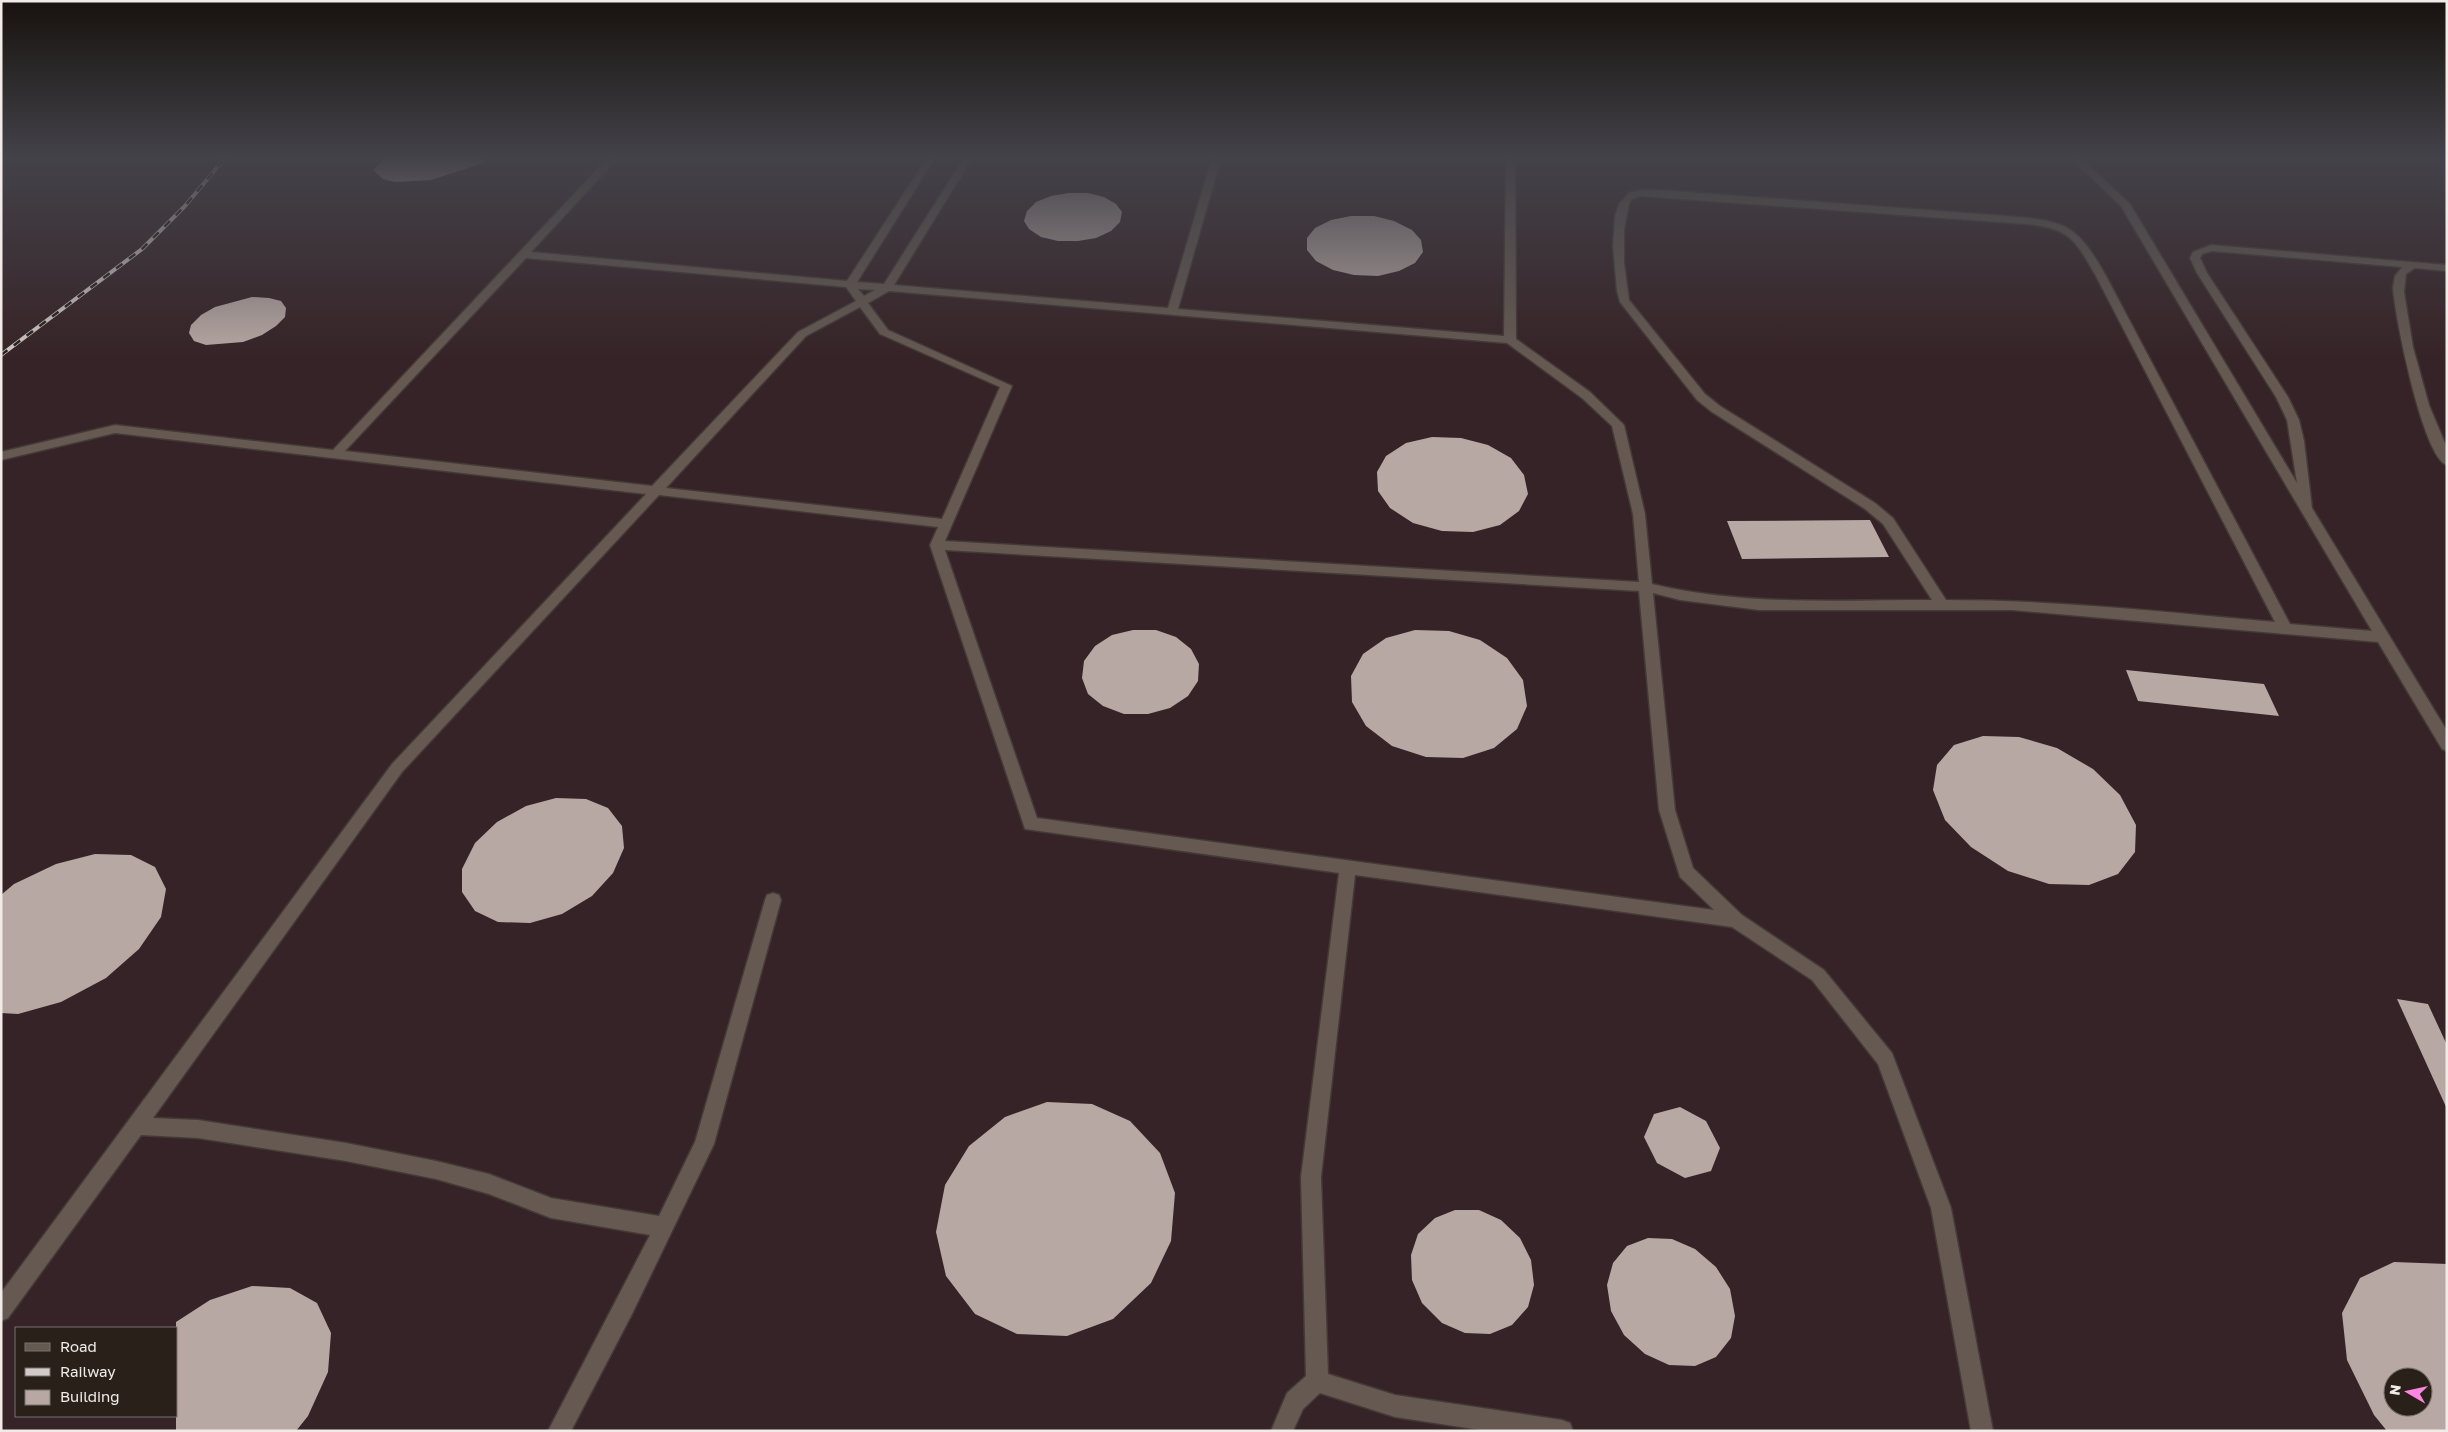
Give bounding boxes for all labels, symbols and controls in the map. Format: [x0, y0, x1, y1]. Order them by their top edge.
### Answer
legend [15, 1327, 178, 1417]
text: Road [60, 1337, 97, 1355]
text: Railway [60, 1362, 116, 1380]
north arrow [2383, 1367, 2433, 1417]
text: N [2385, 1383, 2404, 1396]
text: Building [60, 1387, 120, 1405]

